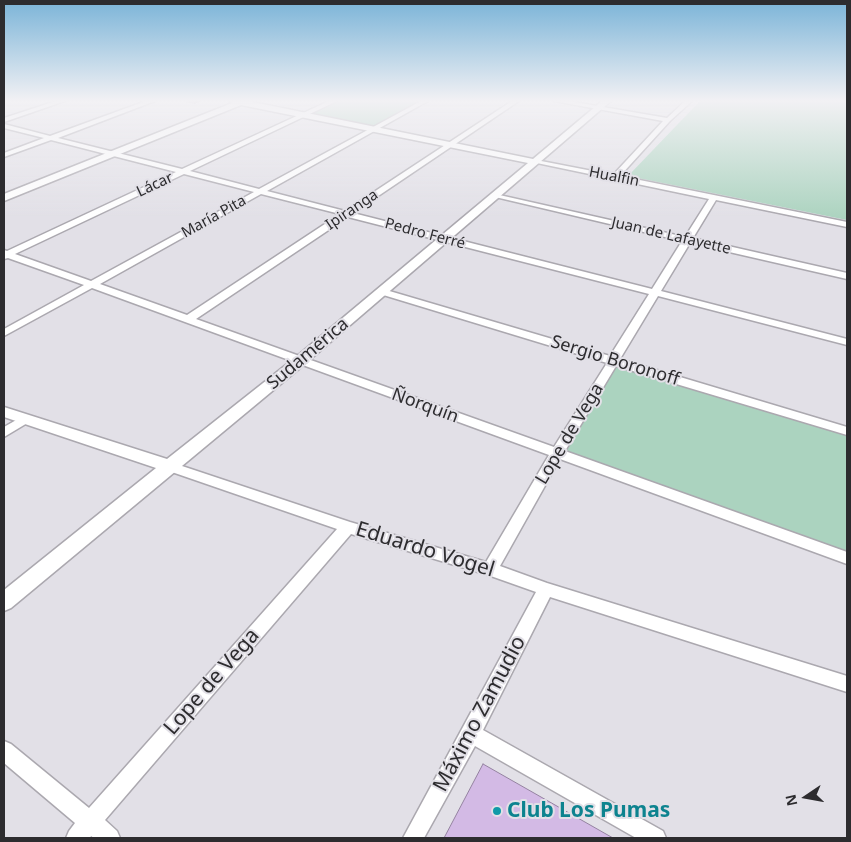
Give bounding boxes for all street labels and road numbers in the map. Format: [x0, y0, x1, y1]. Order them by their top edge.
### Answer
street label: Hualfin [587, 163, 641, 191]
street label: Lácar [134, 169, 176, 201]
street label: Ipiranga [322, 186, 382, 234]
street label: María Pita [179, 192, 249, 242]
street label: Juan de Lafayette [610, 214, 732, 258]
street label: Pedro Ferré [383, 215, 467, 253]
street label: Sudamérica [263, 314, 353, 394]
street label: Sergio Boronoff [548, 331, 682, 391]
street label: Lope de Vega [531, 380, 609, 488]
street label: Ñorquín [389, 384, 461, 428]
street label: Eduardo Vogel [353, 517, 497, 583]
street label: Lope de Vega [159, 624, 265, 740]
street label: Máximo Zamudio [428, 632, 532, 796]

